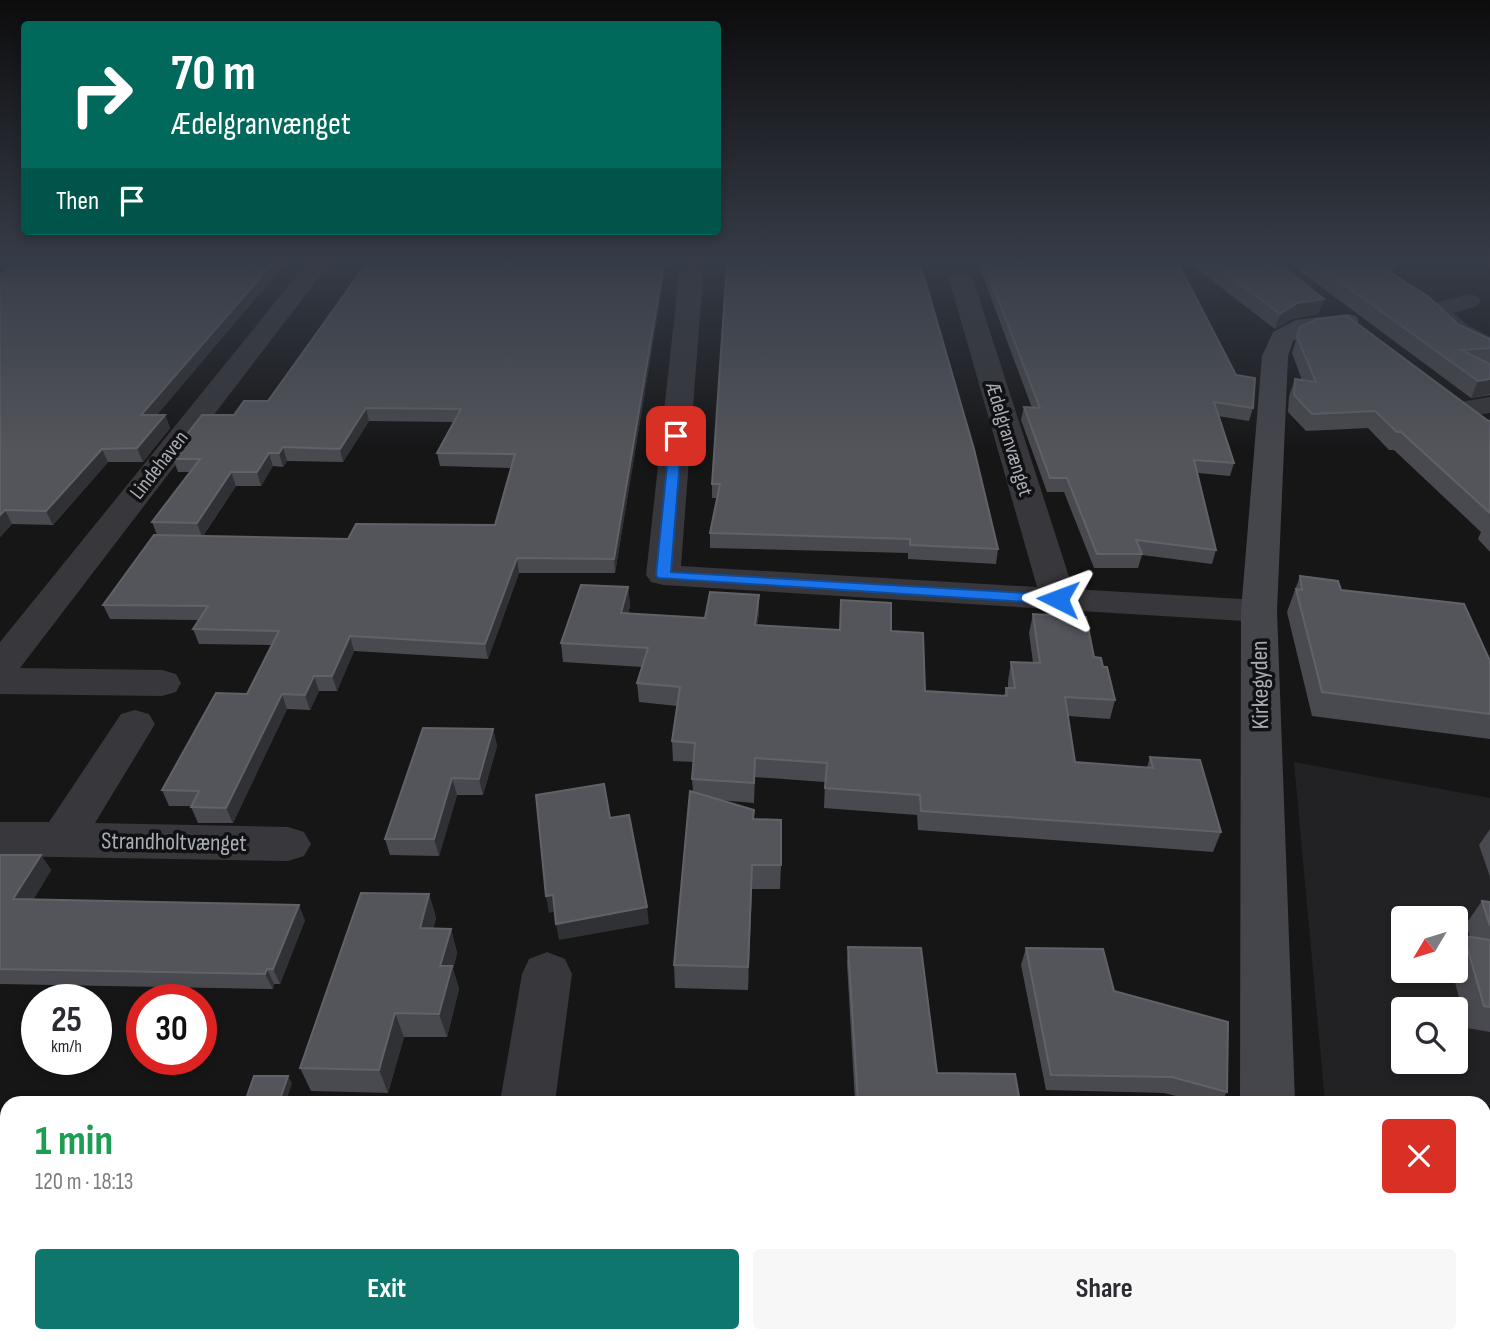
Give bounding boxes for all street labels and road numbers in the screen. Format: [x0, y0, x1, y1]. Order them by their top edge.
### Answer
street label: Ædelgranvænget [980, 378, 1038, 499]
street label: Lindehaven [124, 426, 194, 504]
street label: Kirkegyden [1245, 640, 1275, 730]
street label: Strandholtvænget [101, 826, 247, 858]

